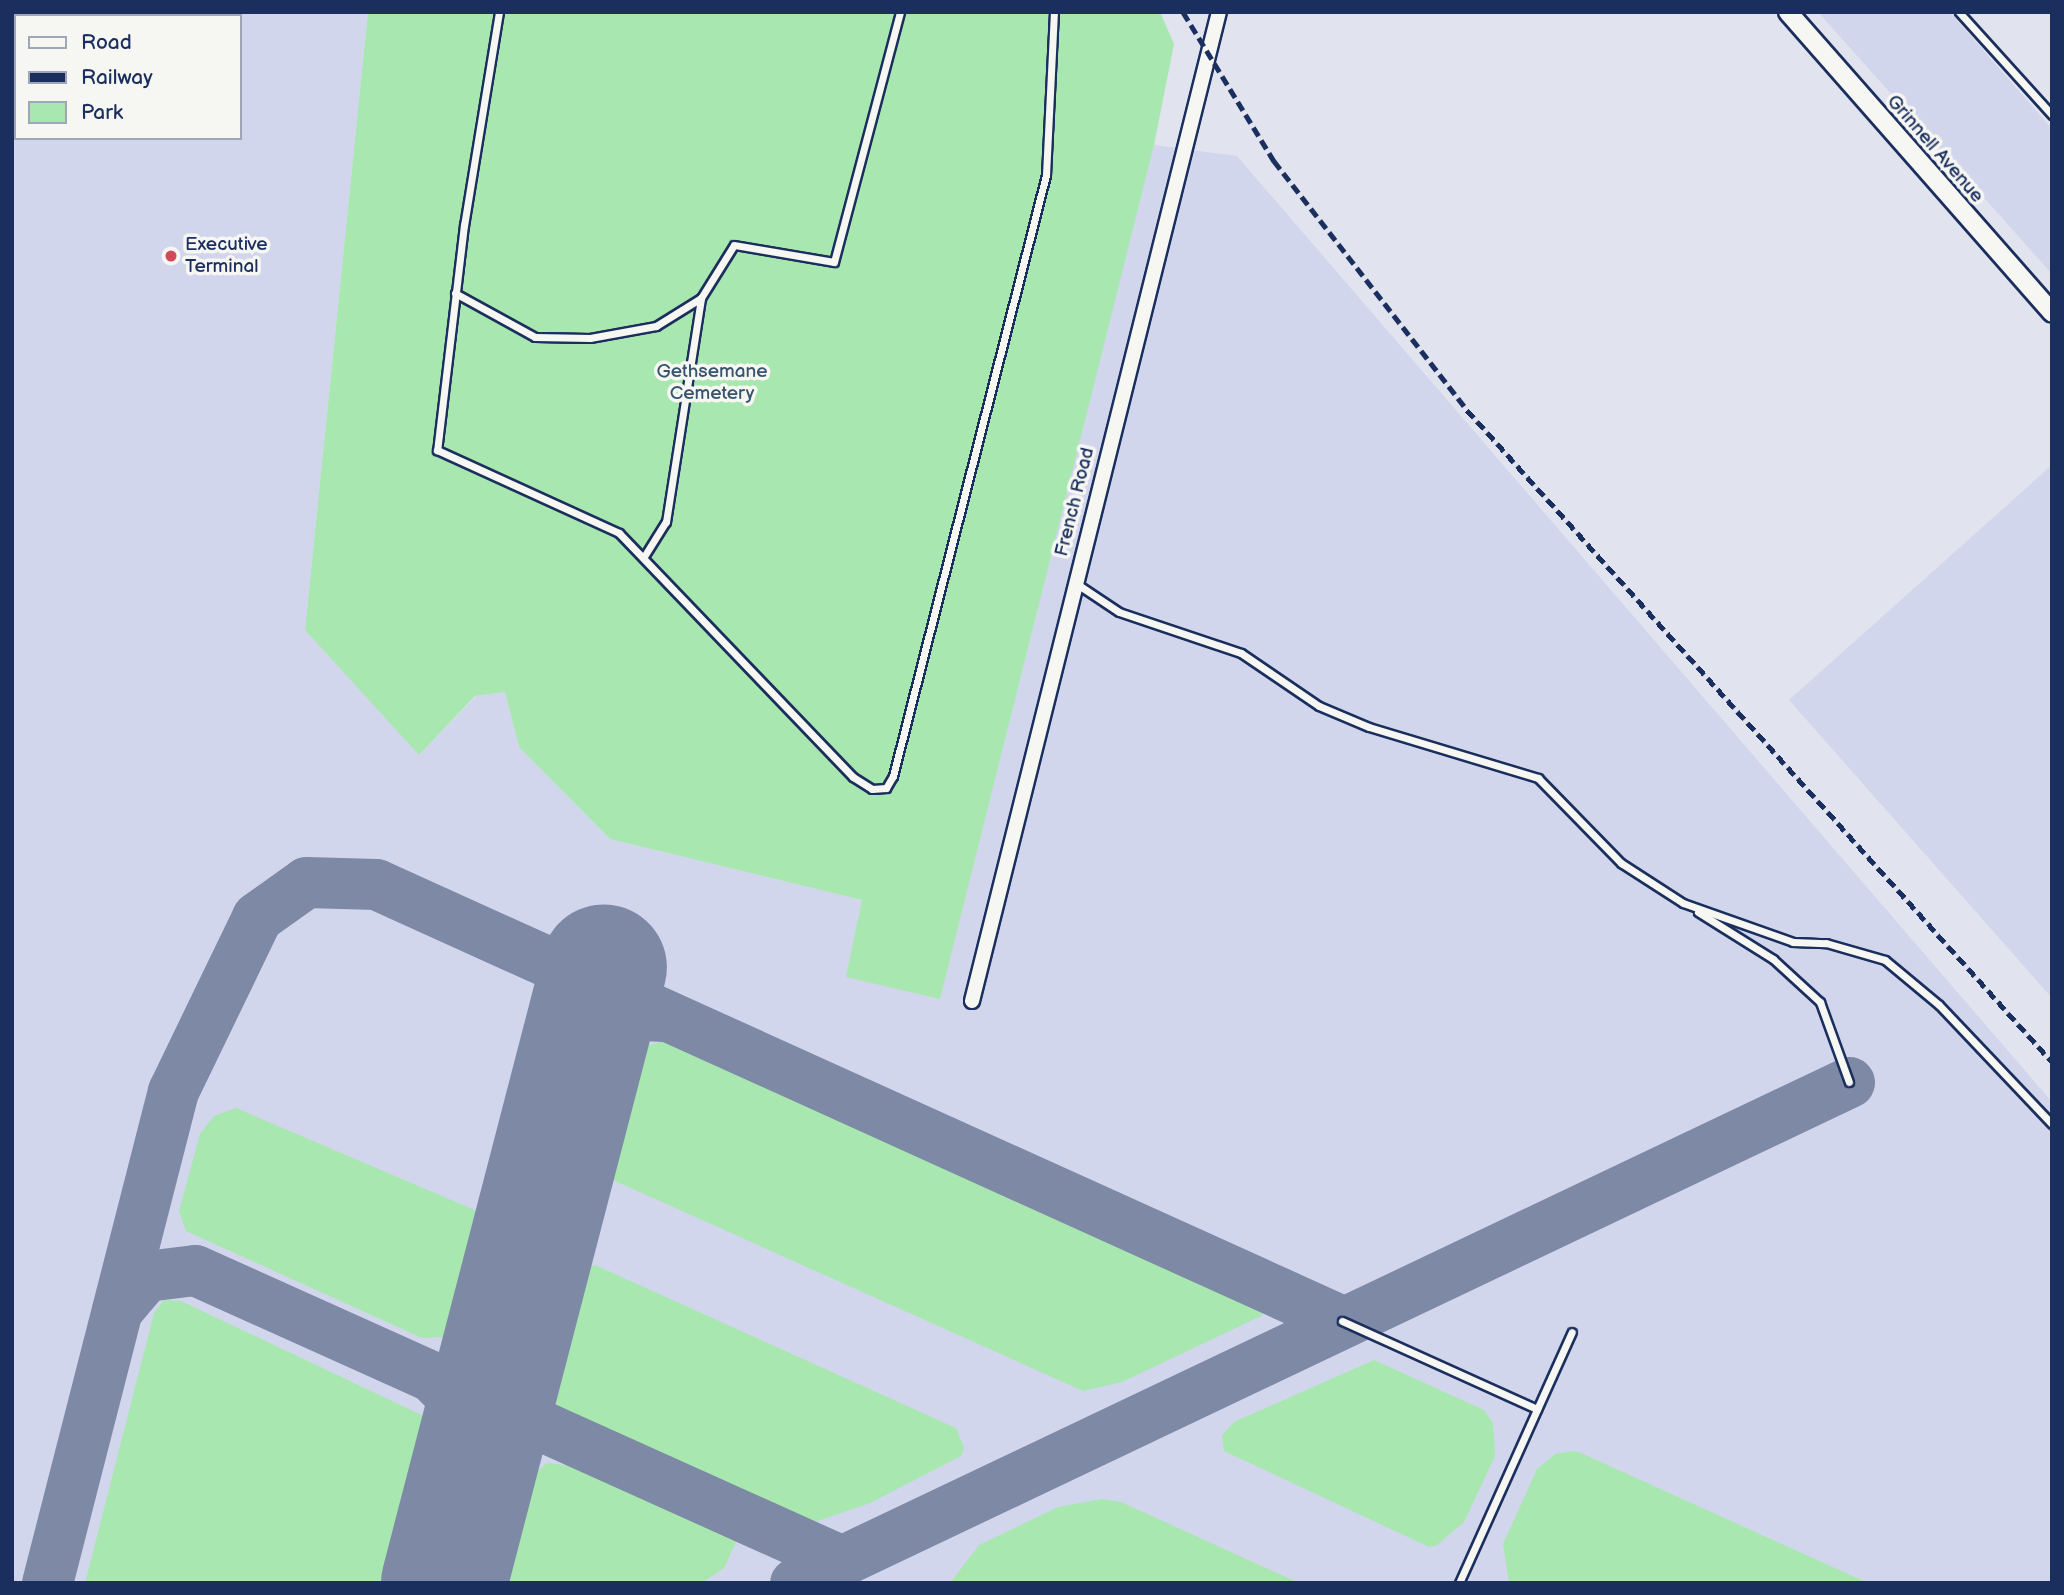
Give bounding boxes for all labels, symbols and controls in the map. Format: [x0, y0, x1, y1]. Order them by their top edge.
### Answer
legend [14, 14, 242, 140]
text: Road [81, 30, 132, 55]
text: Railway [81, 65, 153, 90]
street label: Grinnell Avenue [1882, 90, 1988, 208]
text: Park [81, 100, 123, 125]
place label: Executive Terminal [185, 234, 268, 278]
marker: Executive Terminal [163, 248, 179, 264]
park label: Gethsemane Cemetery [657, 361, 767, 405]
street label: French Road [1050, 445, 1100, 559]

